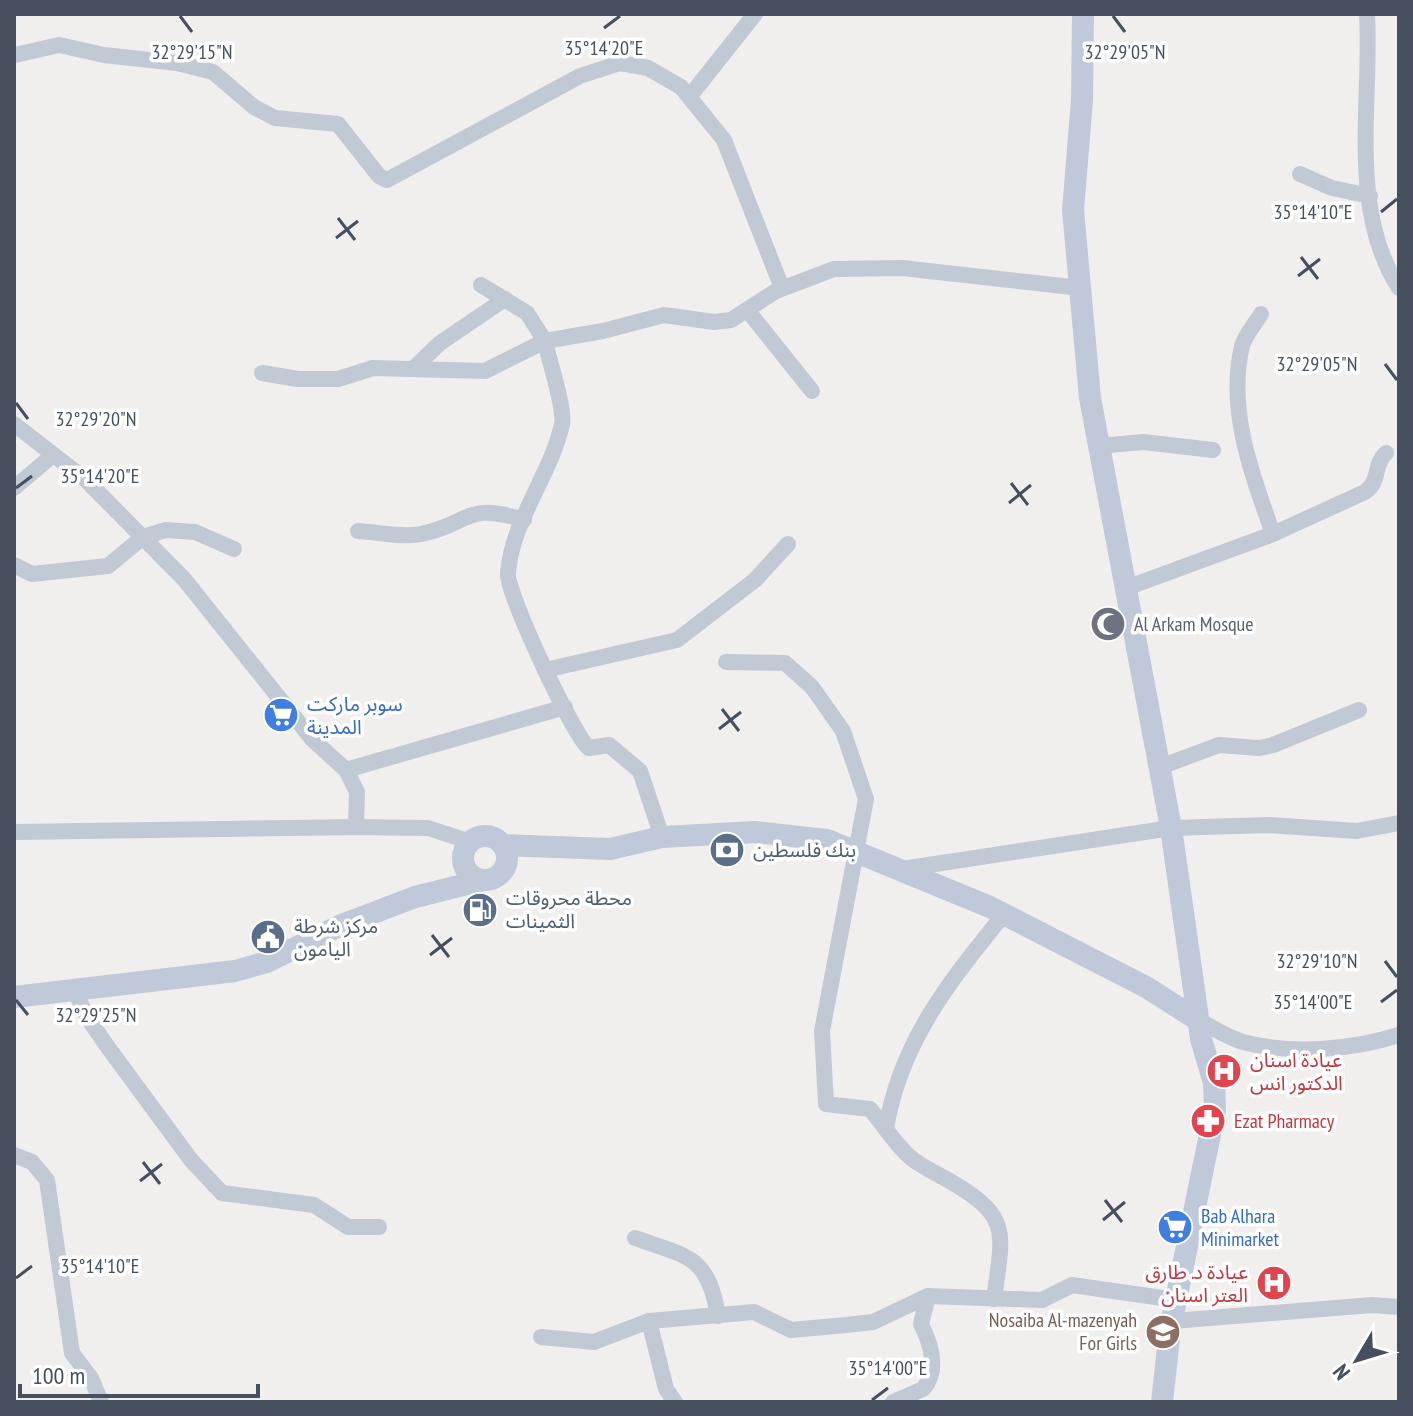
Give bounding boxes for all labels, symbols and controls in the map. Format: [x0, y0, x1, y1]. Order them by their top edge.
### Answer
text: 35°14'20"E [565, 35, 643, 61]
text: 32°29'15"N [152, 39, 232, 65]
text: 32°29'05"N [1085, 39, 1165, 65]
text: 35°14'10"E [1274, 199, 1352, 225]
text: 32°29'05"N [1277, 351, 1357, 377]
text: 32°29'20"N [56, 406, 136, 432]
text: 35°14'20"E [61, 463, 139, 489]
mosque icon: Al Arkam Mosque [1089, 605, 1127, 643]
place label: Al Arkam Mosque [1134, 611, 1254, 637]
place label: سوبر ماركت المدينة [307, 691, 403, 740]
supermarket icon: سوبر ماركت المدينة [262, 696, 300, 734]
bank icon: بنك فلسطين [708, 831, 746, 869]
place label: بنك فلسطين [753, 837, 856, 863]
place label: محطة محروقات الثمينات [506, 885, 632, 934]
fuel station icon: محطة محروقات الثمينات [461, 891, 499, 929]
place label: مركز شرطة اليامون [294, 913, 378, 962]
public building icon: مركز شرطة اليامون [249, 918, 287, 956]
text: 32°29'10"N [1277, 948, 1357, 974]
text: 35°14'00"E [1274, 989, 1352, 1015]
text: 32°29'25"N [56, 1002, 136, 1028]
place label: عيادة اسنان الدكتور انس [1250, 1047, 1343, 1096]
hospital icon: عيادة اسنان الدكتور انس [1205, 1052, 1243, 1090]
pharmacy icon: Ezat Pharmacy [1189, 1102, 1227, 1140]
place label: Ezat Pharmacy [1234, 1108, 1335, 1134]
place label: Bab Alhara Minimarket [1201, 1203, 1280, 1252]
supermarket icon: Bab Alhara Minimarket [1156, 1208, 1194, 1246]
text: 35°14'10"E [61, 1253, 139, 1279]
place label: عيادة د. طارق العتر اسنان [1145, 1259, 1248, 1308]
hospital icon: عيادة د. طارق العتر اسنان [1255, 1264, 1293, 1302]
place label: Nosaiba Al-mazenyah For Girls [989, 1307, 1137, 1356]
school or university icon: Nosaiba Al-mazenyah For Girls [1144, 1313, 1182, 1351]
north arrow [1317, 1320, 1397, 1400]
scale bar [20, 1348, 258, 1398]
text: 35°14'00"E [849, 1355, 927, 1381]
text: N [1327, 1359, 1356, 1386]
text: 100 m [32, 1360, 85, 1391]

